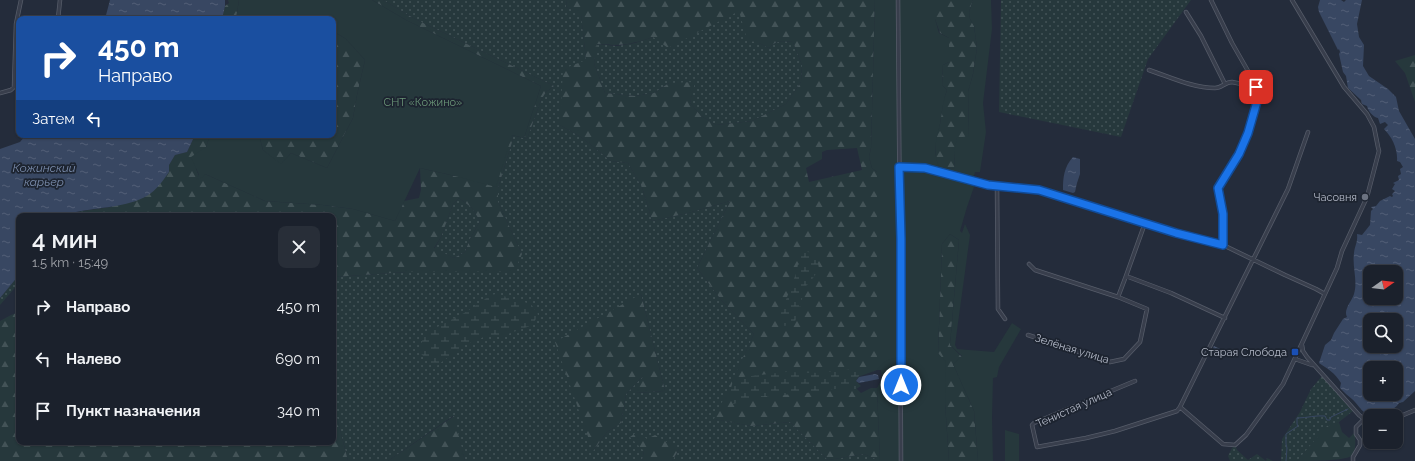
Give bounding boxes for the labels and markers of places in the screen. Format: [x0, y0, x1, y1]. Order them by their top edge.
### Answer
pin [1239, 70, 1273, 104]
place label: Часовня [1313, 191, 1357, 204]
marker: Часовня [1360, 192, 1370, 202]
place label: Старая Слобода [1201, 346, 1287, 359]
marker: Старая Слобода [1290, 347, 1300, 357]

